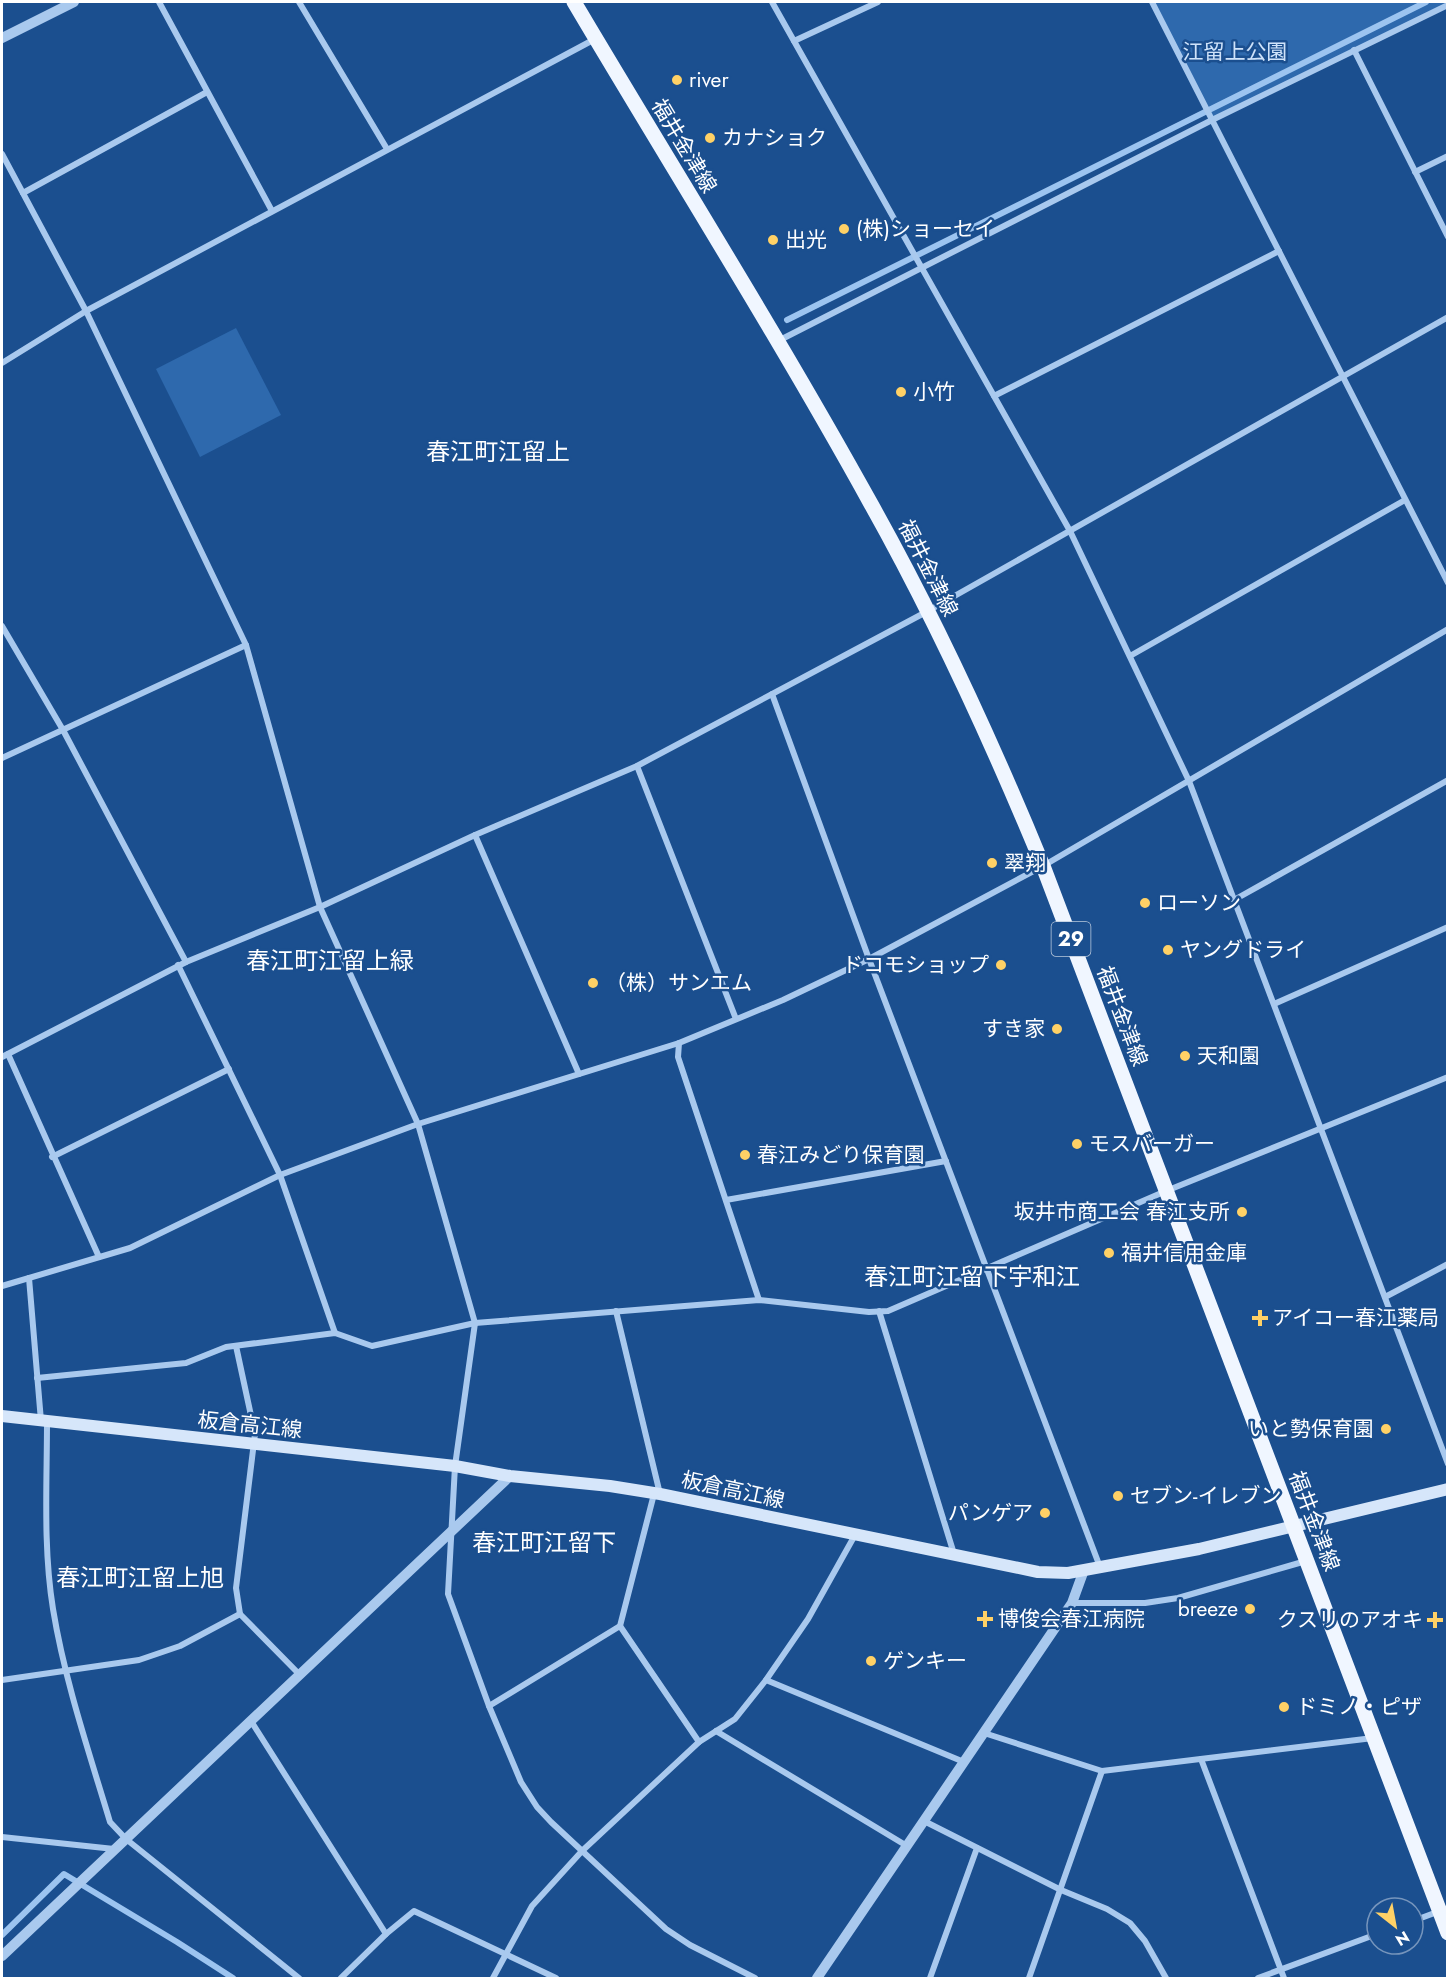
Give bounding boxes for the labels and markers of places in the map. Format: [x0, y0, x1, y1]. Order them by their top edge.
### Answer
place label: river [689, 65, 729, 95]
marker: river [670, 73, 684, 87]
place label: カナショク [722, 123, 827, 153]
marker: カナショク [703, 131, 717, 145]
place label: (株)ショーセイ [856, 214, 995, 244]
marker: (株)ショーセイ [837, 222, 851, 236]
place label: 出光 [785, 225, 827, 255]
marker: 出光 [766, 233, 780, 247]
place label: 小竹 [913, 377, 955, 407]
marker: 小竹 [894, 385, 908, 399]
place label: 翠翔 [1004, 848, 1046, 878]
marker: 翠翔 [985, 856, 999, 870]
place label: ローソン [1157, 888, 1241, 918]
marker: ローソン [1138, 896, 1152, 910]
place label: ヤングドライ [1180, 935, 1306, 965]
marker: ヤングドライ [1161, 943, 1175, 957]
place label: ドコモショップ [842, 950, 989, 980]
marker: ドコモショップ [994, 958, 1008, 972]
place label: （株）サンエム [605, 968, 752, 998]
marker: （株）サンエム [586, 976, 600, 990]
place label: すき家 [982, 1014, 1045, 1044]
marker: すき家 [1050, 1022, 1064, 1036]
place label: 天和園 [1197, 1041, 1260, 1071]
marker: 天和園 [1178, 1049, 1192, 1063]
place label: モスバーガー [1089, 1129, 1215, 1159]
marker: モスバーガー [1070, 1137, 1084, 1151]
place label: 春江みどり保育園 [757, 1140, 925, 1170]
marker: 春江みどり保育園 [738, 1148, 752, 1162]
place label: 坂井市商工会 春江支所 [1014, 1197, 1230, 1227]
marker: 坂井市商工会 春江支所 [1235, 1205, 1249, 1219]
place label: 福井信用金庫 [1121, 1238, 1247, 1268]
marker: 福井信用金庫 [1102, 1246, 1116, 1260]
place label: アイコー春江薬局 [1272, 1303, 1439, 1333]
marker: アイコー春江薬局 [1253, 1311, 1267, 1325]
place label: いと勢保育園 [1248, 1414, 1374, 1444]
marker: いと勢保育園 [1379, 1422, 1393, 1436]
place label: セブン-イレブン [1130, 1481, 1281, 1511]
marker: セブン-イレブン [1111, 1489, 1125, 1503]
place label: パンゲア [948, 1498, 1033, 1528]
marker: パンゲア [1038, 1506, 1052, 1520]
place label: breeze [1178, 1594, 1238, 1624]
marker: breeze [1243, 1602, 1257, 1616]
place label: 博俊会春江病院 [998, 1604, 1145, 1634]
place label: クスリのアオキ [1277, 1605, 1423, 1635]
marker: 博俊会春江病院 [976, 1610, 994, 1628]
marker: クスリのアオキ [1428, 1613, 1442, 1627]
place label: ゲンキー [883, 1646, 967, 1676]
marker: ゲンキー [864, 1654, 878, 1668]
place label: ドミノ・ピザ [1296, 1692, 1422, 1722]
marker: ドミノ・ピザ [1277, 1700, 1291, 1714]

